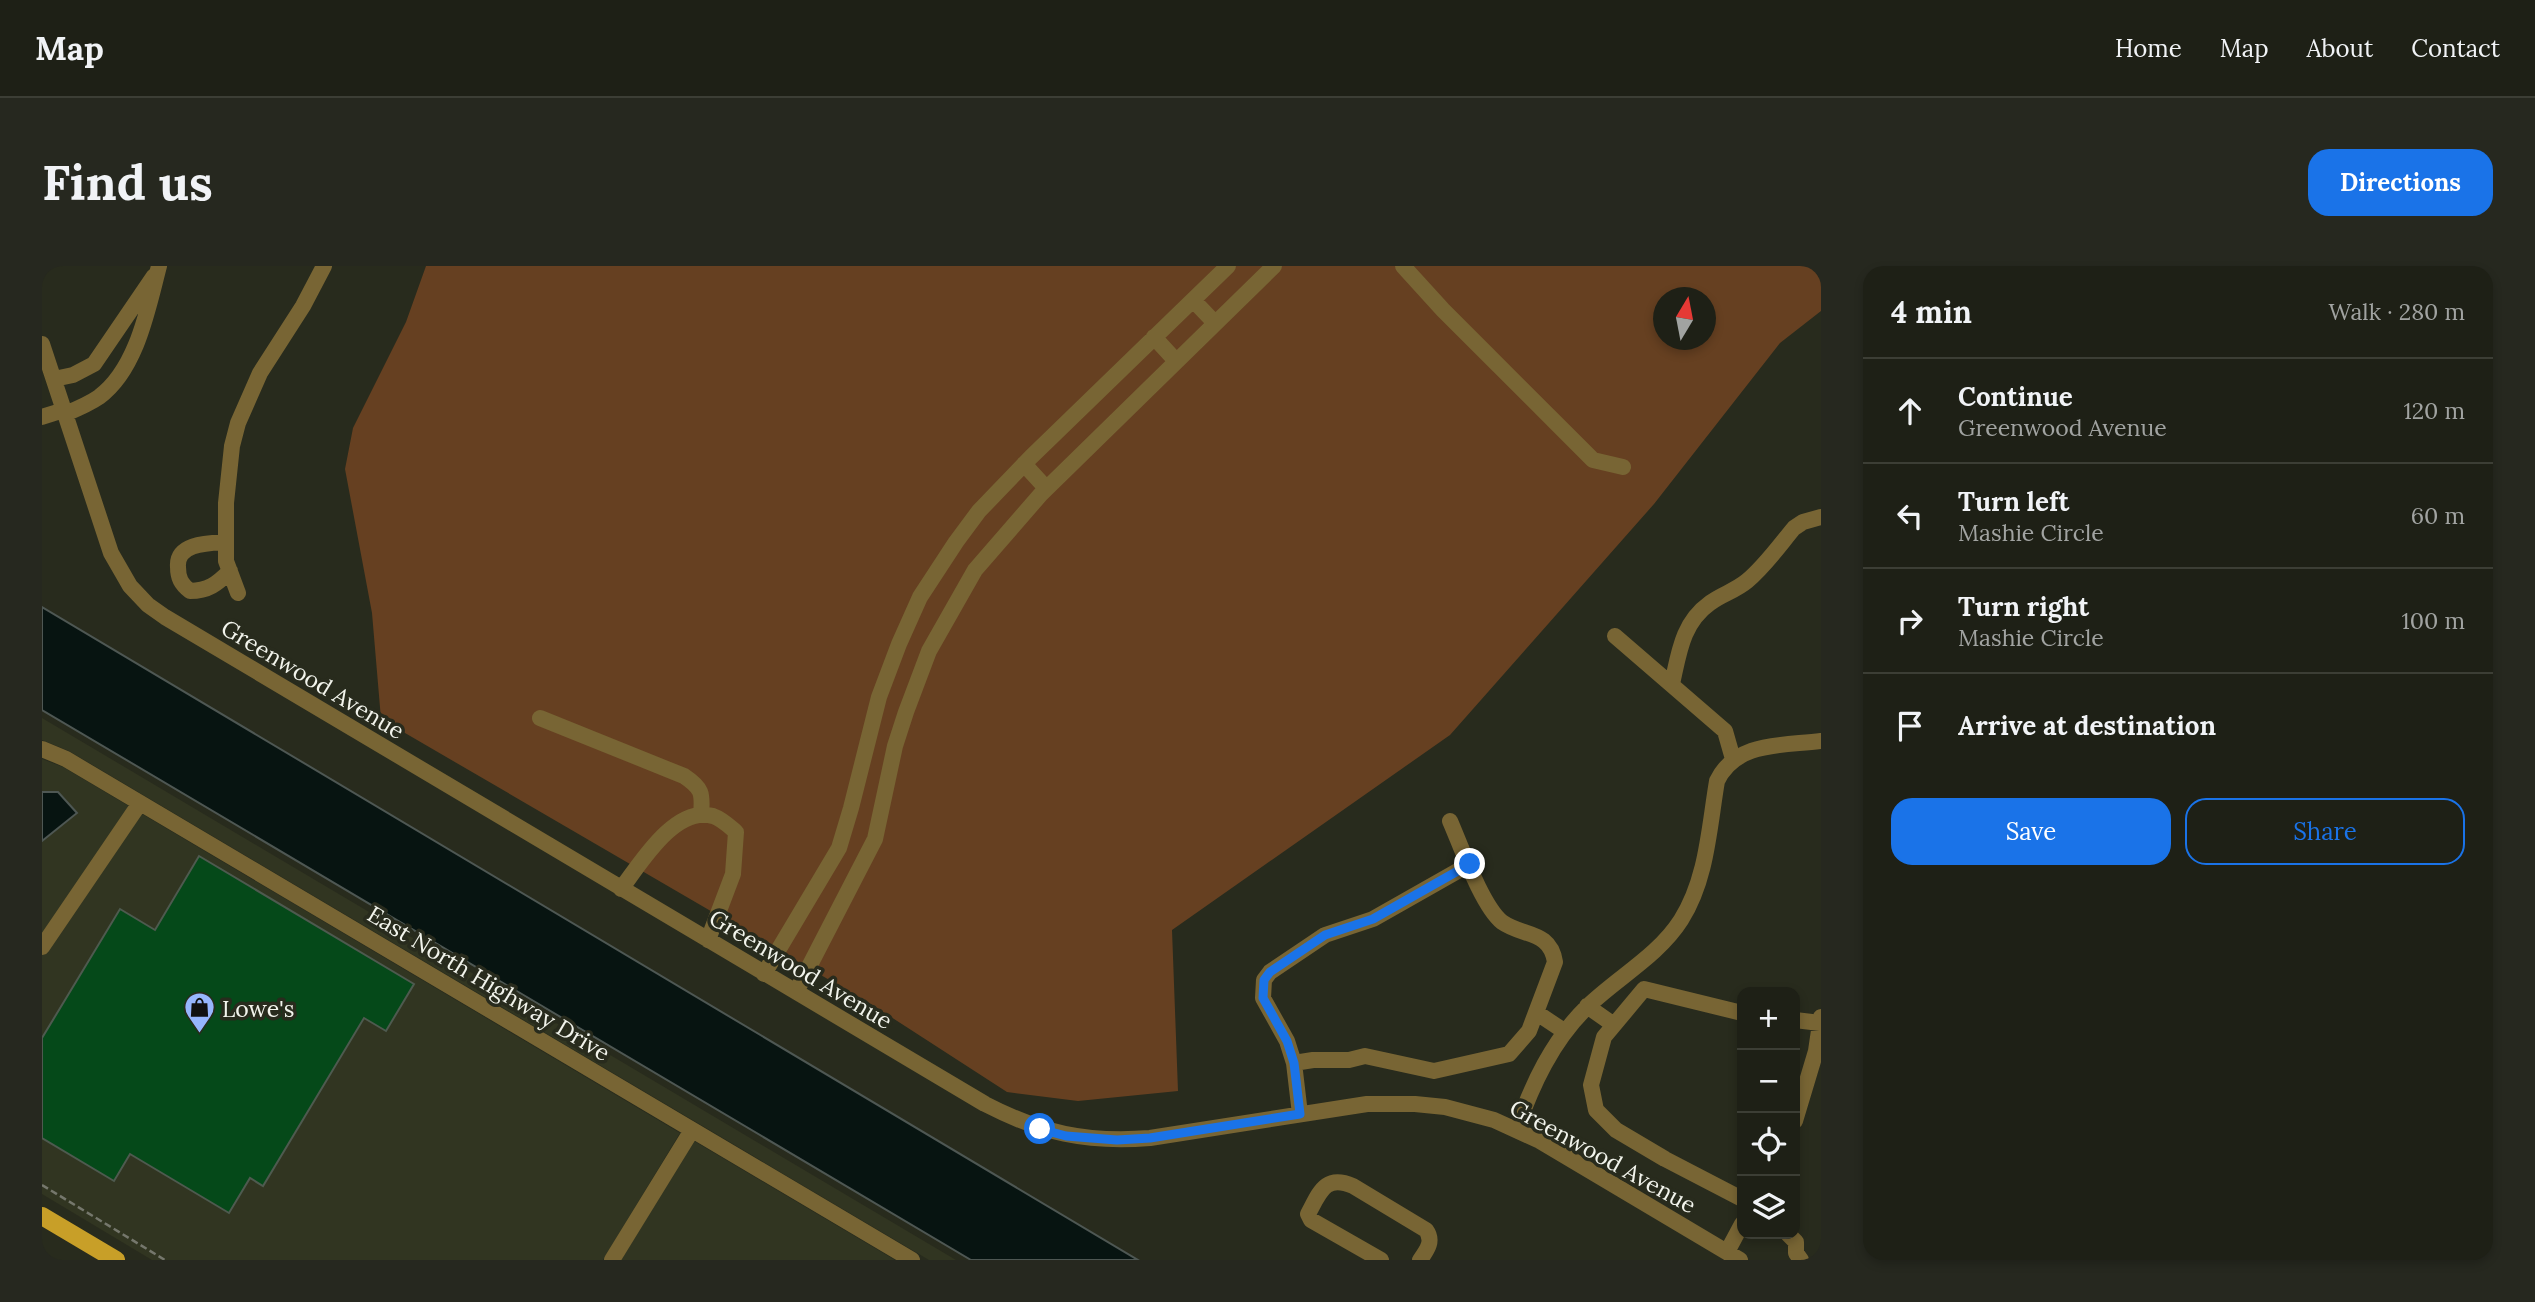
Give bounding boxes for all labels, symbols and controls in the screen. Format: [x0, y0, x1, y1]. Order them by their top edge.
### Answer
text: Map [35, 27, 104, 69]
text: Home [2115, 33, 2182, 64]
text: Map [2220, 33, 2269, 64]
text: About [2307, 33, 2373, 64]
text: Contact [2411, 33, 2500, 64]
button: Directions [2308, 149, 2493, 216]
text: Find us [42, 151, 213, 213]
north arrow [1653, 287, 1716, 350]
text: 4 min [1891, 293, 1972, 331]
text: Walk · 280 m [2329, 297, 2465, 326]
text: Continue [1958, 380, 2073, 413]
icon: ahead [1891, 392, 1929, 430]
text: 120 m [2403, 396, 2465, 425]
text: Greenwood Avenue [1958, 413, 2167, 442]
text: Turn left [1958, 485, 2069, 518]
icon: left [1891, 497, 1929, 535]
text: 60 m [2411, 501, 2465, 530]
text: Mashie Circle [1958, 518, 2104, 547]
text: Turn right [1958, 590, 2089, 623]
icon: right [1891, 602, 1929, 640]
text: 100 m [2401, 606, 2465, 635]
street label: Greenwood Avenue [216, 613, 410, 745]
text: Mashie Circle [1958, 623, 2104, 652]
icon: arrive [1891, 707, 1929, 745]
text: Arrive at destination [1958, 709, 2216, 742]
button: Save [1891, 798, 2171, 865]
button: Share [2185, 798, 2465, 865]
route end [1454, 848, 1485, 879]
street label: East North Highway Drive [362, 899, 616, 1067]
street label: Greenwood Avenue [704, 903, 898, 1035]
map controls [1737, 987, 1800, 1239]
button: + [1737, 987, 1800, 1050]
shop icon: Lowe's [182, 991, 216, 1035]
place label: Lowe's [222, 994, 294, 1023]
button: − [1737, 1050, 1800, 1113]
street label: Greenwood Avenue [1505, 1093, 1701, 1219]
route start [1024, 1113, 1055, 1144]
button: locate [1737, 1113, 1800, 1176]
button: layers [1737, 1176, 1800, 1239]

